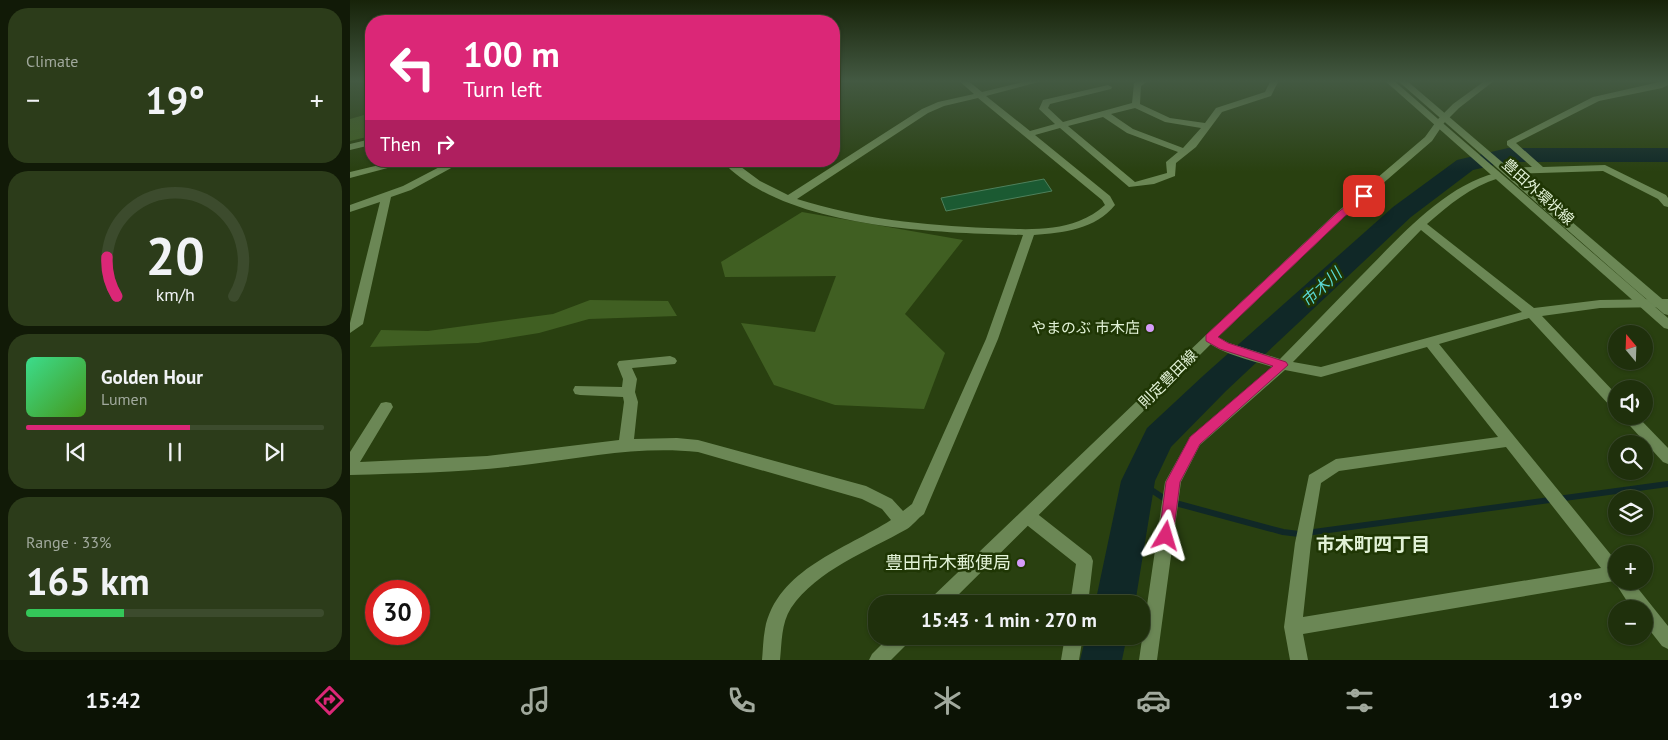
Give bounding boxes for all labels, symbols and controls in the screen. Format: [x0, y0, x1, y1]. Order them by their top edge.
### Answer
text: 100 m [463, 31, 560, 77]
icon: left [380, 35, 445, 100]
text: Climate [26, 51, 78, 71]
text: 19° [145, 75, 205, 124]
text: Turn left [463, 75, 542, 103]
text: − [26, 81, 40, 118]
text: + [310, 81, 324, 118]
icon: right [431, 130, 459, 158]
text: Then [380, 132, 421, 156]
street label: 豊田外環状線 [1499, 154, 1578, 229]
pin [1343, 175, 1385, 217]
icon: arrive [1350, 182, 1378, 210]
text: 20 [146, 222, 204, 289]
water label: 市木川 [1297, 262, 1347, 311]
text: km/h [155, 283, 195, 306]
place label: やまのぶ 市木店 [1031, 318, 1140, 337]
marker: やまのぶ 市木店 [1144, 322, 1156, 334]
north arrow [1608, 325, 1652, 370]
map controls [1608, 325, 1653, 645]
street label: 則定豊田線 [1134, 345, 1201, 412]
text: Golden Hour [101, 365, 203, 389]
button: sound [1608, 380, 1653, 425]
text: Lumen [101, 389, 147, 409]
button: search [1608, 435, 1653, 480]
icon: previous [62, 438, 90, 466]
icon: pause [161, 438, 189, 466]
icon: next [260, 438, 288, 466]
button: layers [1608, 490, 1653, 535]
position arrow [1139, 509, 1191, 561]
text: Range · 33% [26, 532, 111, 552]
district label: 市木町四丁目 [1316, 532, 1430, 556]
button: + [1608, 545, 1653, 590]
place label: 豊田市木郵便局 [885, 551, 1011, 574]
text: 165 km [26, 556, 150, 605]
marker: 豊田市木郵便局 [1015, 557, 1027, 569]
speed limit sign: 30 [365, 580, 430, 645]
button: − [1608, 600, 1653, 645]
text: 15:43 · 1 min · 270 m [921, 608, 1097, 632]
icon: directions [312, 683, 347, 718]
icon: music [518, 683, 553, 718]
icon: phone [724, 683, 759, 718]
icon: climate [930, 683, 965, 718]
icon: car [1136, 683, 1171, 718]
icon: filters [1342, 683, 1377, 718]
text: 15:42 [85, 686, 141, 714]
text: 19° [1548, 686, 1582, 714]

